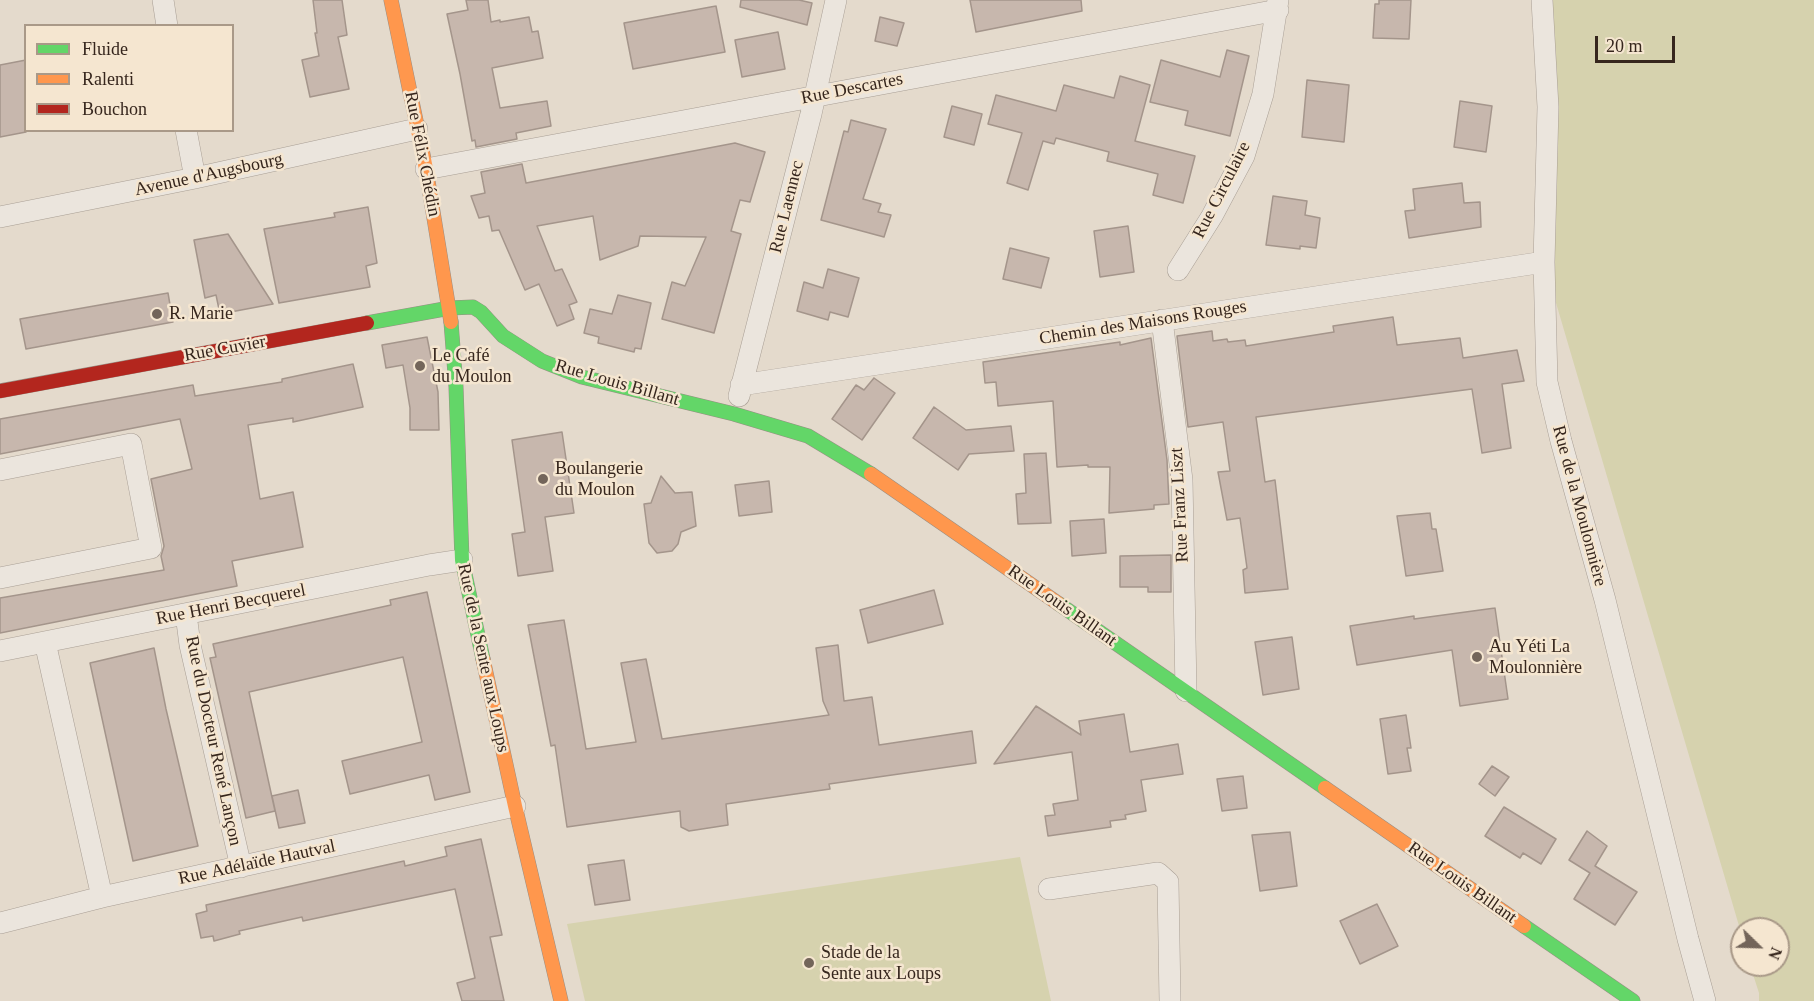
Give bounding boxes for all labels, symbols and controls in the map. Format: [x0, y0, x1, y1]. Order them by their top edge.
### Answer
legend [24, 24, 234, 132]
scale bar [1598, 24, 1678, 62]
text: 20 m [1606, 36, 1643, 56]
text: Fluide [82, 39, 128, 59]
text: Ralenti [82, 69, 134, 89]
street label: Rue Descartes [799, 69, 905, 109]
street label: Rue Félix Chédin [399, 90, 445, 218]
text: Bouchon [82, 99, 147, 119]
street label: Rue Circulaire [1188, 138, 1256, 242]
street label: Avenue d'Augsbourg [133, 149, 285, 201]
street label: Rue Laennec [765, 159, 809, 255]
street label: Chemin des Maisons Rouges [1038, 296, 1248, 350]
place label: R. Marie [169, 303, 233, 325]
marker: R. Marie [150, 307, 164, 321]
street label: Rue Cuvier [183, 331, 267, 367]
place label: Le Café du Moulon [432, 345, 512, 388]
street label: Rue Louis Billant [553, 355, 681, 411]
marker: Le Café du Moulon [413, 359, 427, 373]
street label: Rue de la Moulonnière [1547, 423, 1611, 589]
street label: Rue Franz Liszt [1166, 447, 1194, 563]
place label: Boulangerie du Moulon [555, 458, 643, 500]
marker: Boulangerie du Moulon [536, 472, 550, 486]
street label: Rue Louis Billant [1003, 560, 1121, 652]
street label: Rue de la Sente aux Loups [452, 562, 514, 754]
street label: Rue Henri Becquerel [154, 580, 308, 630]
street label: Rue du Docteur René Lançon [180, 634, 246, 848]
place label: Au Yéti La Moulonnière [1489, 636, 1582, 678]
marker: Au Yéti La Moulonnière [1470, 650, 1484, 664]
street label: Rue Adélaïde Hautval [177, 836, 337, 890]
street label: Rue Louis Billant [1403, 837, 1521, 929]
north arrow [1730, 917, 1790, 977]
place label: Stade de la Sente aux Loups [821, 942, 941, 984]
text: N [1765, 945, 1785, 962]
marker: Stade de la Sente aux Loups [802, 956, 816, 970]

